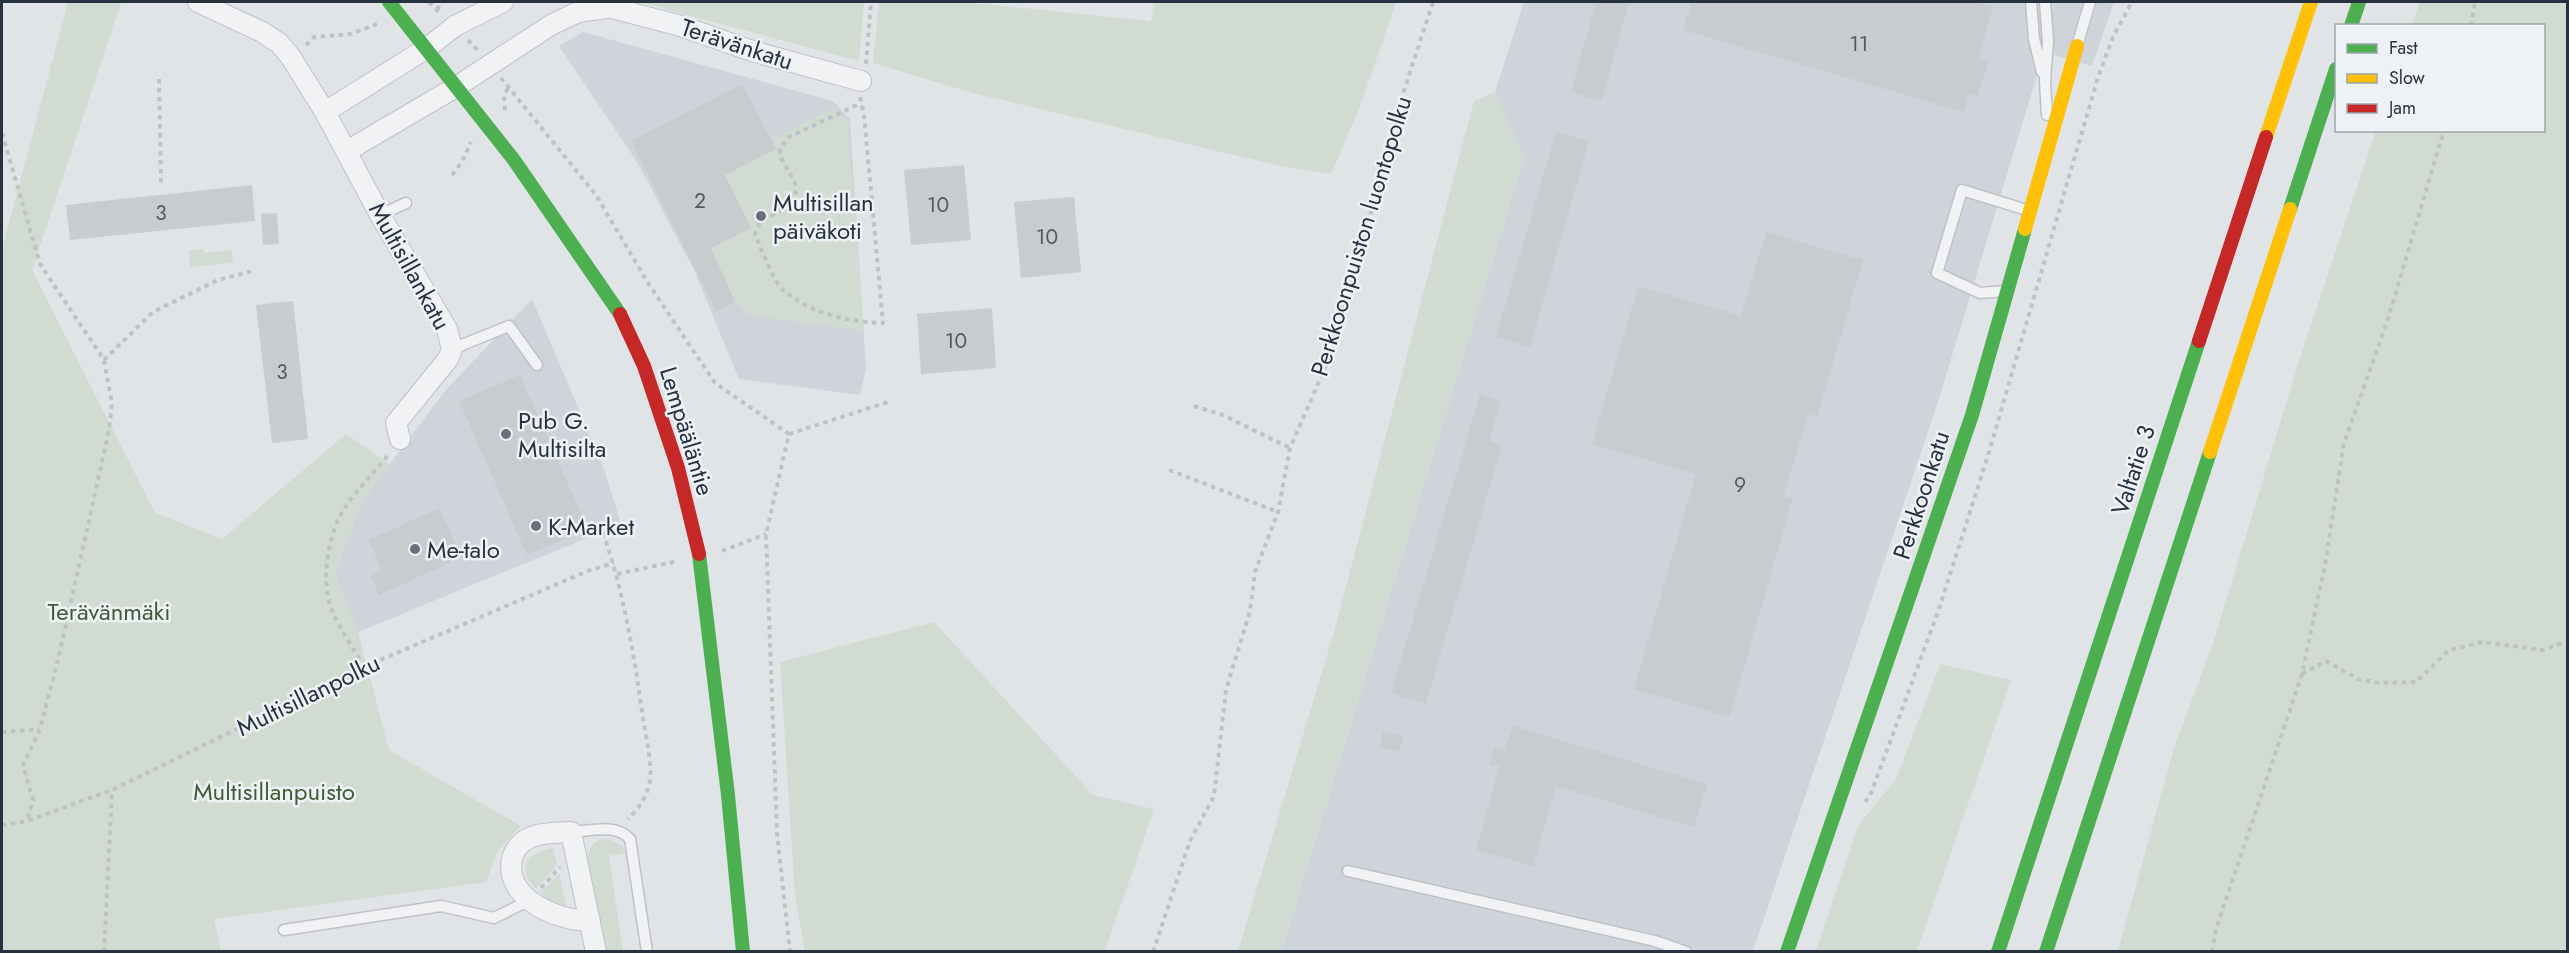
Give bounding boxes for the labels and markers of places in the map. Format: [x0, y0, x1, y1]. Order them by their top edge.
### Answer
place label: Multisillan päiväkoti [773, 185, 874, 248]
marker: Multisillan päiväkoti [754, 209, 768, 223]
place label: Pub G. Multisilta [518, 403, 606, 466]
marker: Pub G. Multisilta [499, 427, 513, 441]
place label: K-Market [548, 509, 634, 544]
marker: K-Market [529, 519, 543, 533]
place label: Me-talo [427, 532, 500, 567]
marker: Me-talo [408, 542, 422, 556]

